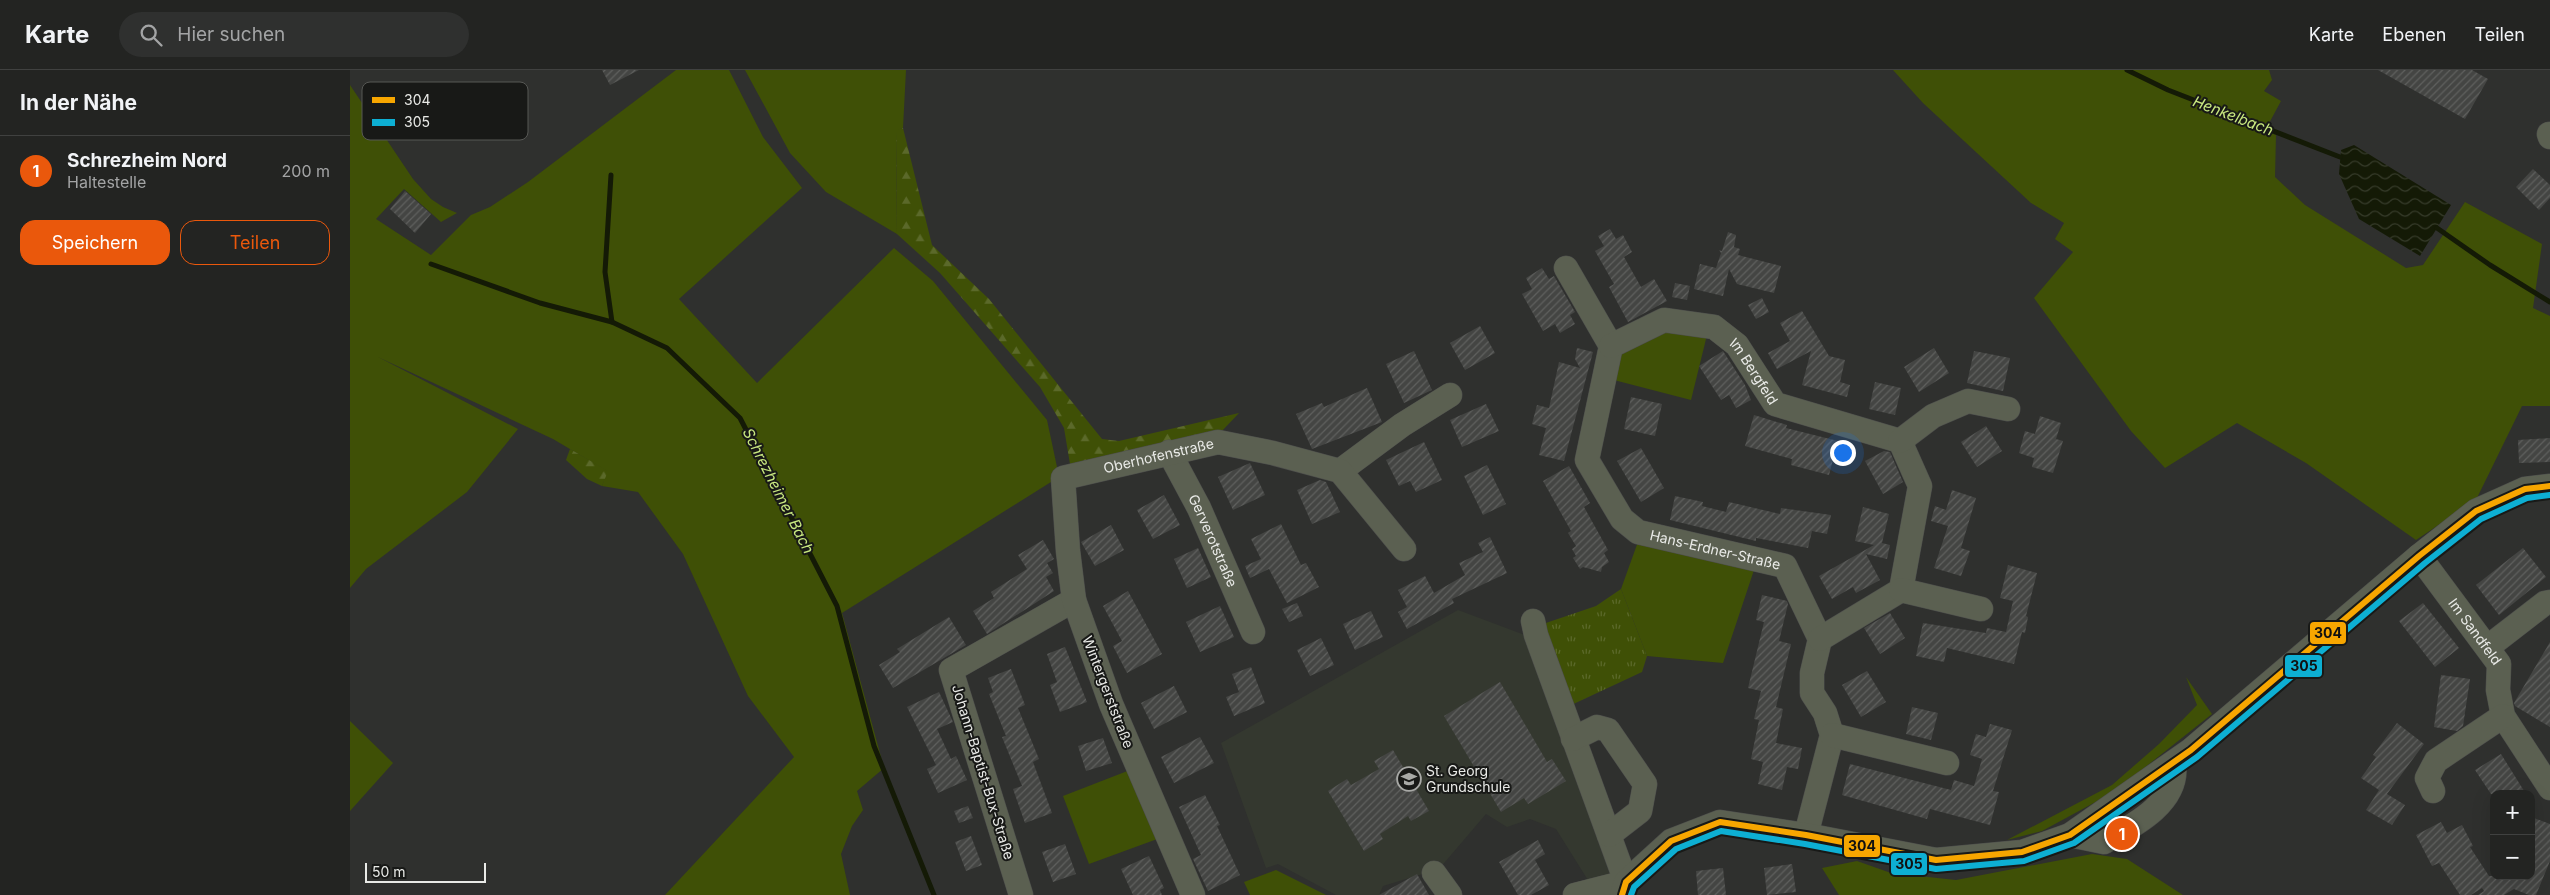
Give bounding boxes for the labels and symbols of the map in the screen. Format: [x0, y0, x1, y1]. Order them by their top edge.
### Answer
legend [362, 82, 528, 140]
text: 304 [404, 91, 431, 108]
water label: Henkelbach [2190, 91, 2276, 140]
text: 305 [404, 113, 430, 130]
street label: Im Bergfeld [1727, 334, 1782, 408]
water label: Schrezheimer Bach [739, 425, 818, 557]
street label: Oberhofenstraße [1102, 434, 1215, 476]
your location [1830, 440, 1856, 466]
street label: Gerverotstraße [1185, 491, 1241, 589]
street label: Hans-Erdner-Straße [1648, 526, 1782, 573]
street label: Im Sandfeld [2445, 595, 2506, 668]
line badge: 304 [2309, 621, 2347, 645]
text: 304 [2314, 624, 2342, 641]
street label: Wintergerststraße [1079, 633, 1138, 750]
line badge: 305 [2284, 654, 2323, 678]
text: 305 [2290, 657, 2318, 674]
street label: Johann-Baptist-Bux-Straße [949, 682, 1018, 861]
place label: St. Georg Grundschule [1426, 762, 1510, 795]
school or university icon: St. Georg Grundschule [1396, 766, 1422, 792]
pin: 1 [2106, 815, 2138, 853]
line badge: 304 [1843, 834, 1881, 858]
text: 304 [1848, 837, 1876, 854]
line badge: 305 [1890, 852, 1928, 876]
text: 305 [1895, 855, 1923, 872]
scale bar [365, 860, 486, 883]

